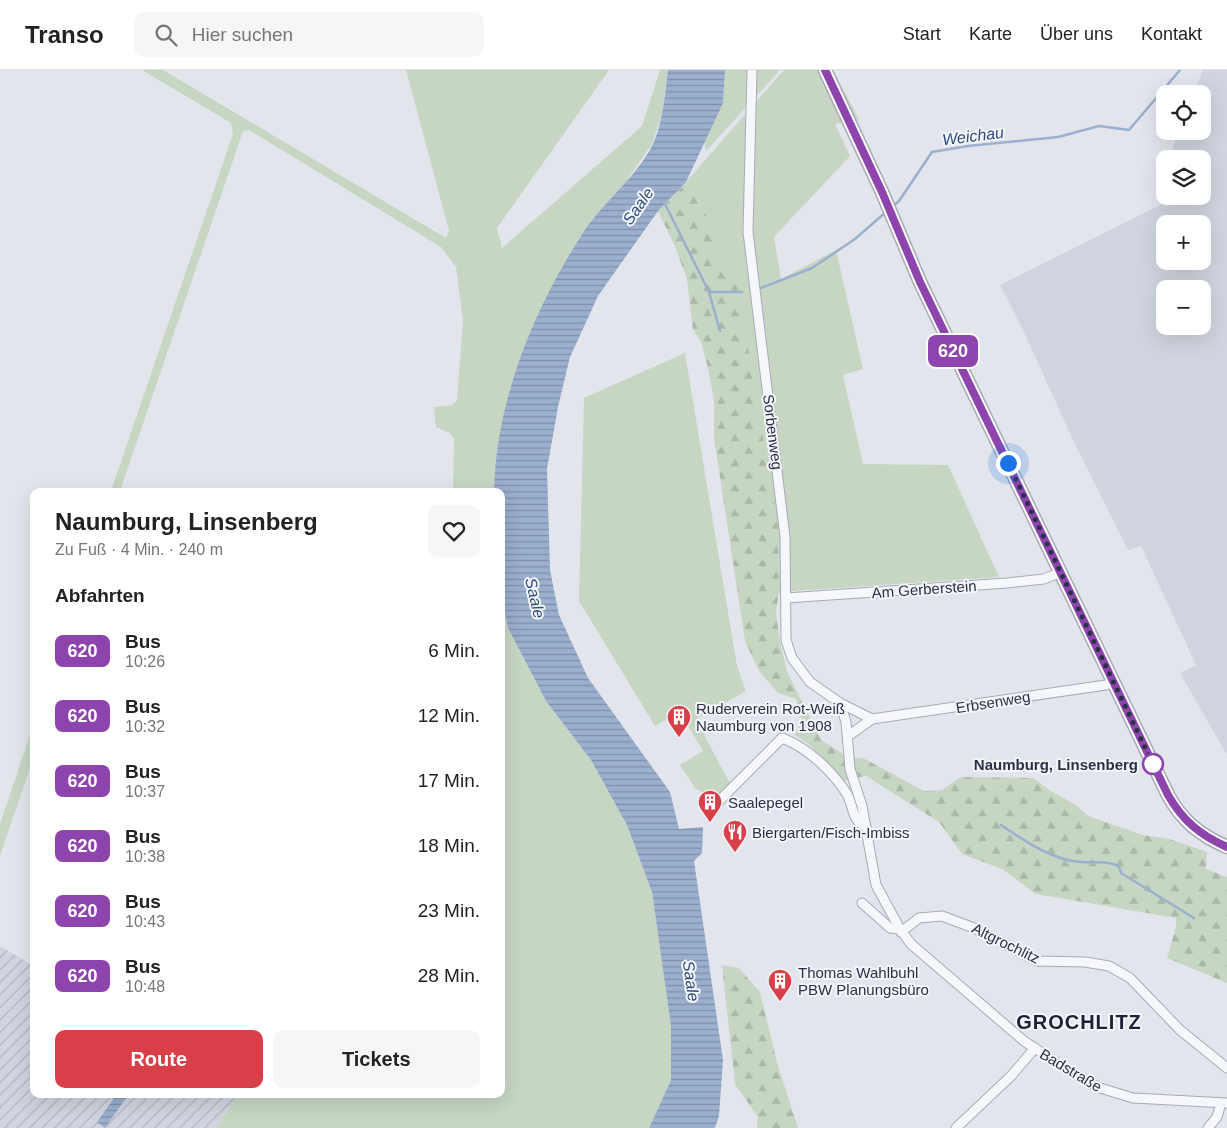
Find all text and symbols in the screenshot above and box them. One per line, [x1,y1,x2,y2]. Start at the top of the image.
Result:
search box [134,12,484,57]
text: Transo [25,21,104,48]
icon: search [152,21,180,49]
text: Hier suchen [192,24,293,45]
text: Start [903,24,941,44]
text: Karte [969,24,1012,44]
text: Über uns [1040,24,1113,44]
text: Kontakt [1141,24,1202,44]
map controls [1156,85,1211,335]
button: locate [1156,85,1211,140]
water label: Weichau [941,124,1005,148]
button: layers [1156,150,1211,205]
water label: Saale [619,184,657,228]
button: + [1156,215,1211,270]
button: − [1156,280,1211,335]
line badge: 620 [924,335,982,367]
text: 620 [938,341,968,361]
street label: Sorbenweg [760,393,786,471]
your location [996,451,1021,476]
button: heart [428,505,480,557]
text: Naumburg, Linsenberg [55,508,318,535]
text: Zu Fuß · 4 Min. · 240 m [55,541,223,558]
water label: Saale [522,576,548,620]
street label: Am Gerberstein [871,577,977,601]
text: Abfahrten [55,585,145,606]
text: Bus [125,631,161,652]
text: 6 Min. [428,640,480,661]
text: 620 [67,641,98,661]
text: 10:26 [125,653,165,670]
street label: Erbsenweg [955,688,1031,716]
text: Bus [125,696,161,717]
place label: Ruderverein Rot-Weiß Naumburg von 1908 [696,700,845,734]
building icon: Ruderverein Rot-Weiß Naumburg von 1908 [666,704,692,738]
text: 12 Min. [418,705,480,726]
text: 620 [67,706,98,726]
text: 10:32 [125,718,165,735]
marker: Naumburg, Linsenberg [1142,753,1164,775]
place label: Naumburg, Linsenberg [974,756,1138,773]
text: Bus [125,761,161,782]
text: 17 Min. [418,770,480,791]
text: 620 [67,771,98,791]
text: 10:37 [125,783,165,800]
building icon: Saalepegel [697,789,723,823]
place label: Saalepegel [728,794,803,811]
restaurant icon: Biergarten/Fisch-Imbiss [722,819,748,853]
place label: Biergarten/Fisch-Imbiss [752,824,910,841]
text: Bus [125,826,161,847]
text: 18 Min. [418,835,480,856]
text: 620 [67,836,98,856]
text: 10:38 [125,848,165,865]
text: Bus [125,891,161,912]
text: 23 Min. [418,900,480,921]
text: 620 [67,901,98,921]
text: 10:43 [125,913,165,930]
street label: Altgrochlitz [969,919,1043,967]
text: Bus [125,956,161,977]
water label: Saale [680,960,702,1003]
place label: Thomas Wahlbuhl PBW Planungsbüro [798,964,929,998]
text: 28 Min. [418,965,480,986]
text: 620 [67,966,98,986]
building icon: Thomas Wahlbuhl PBW Planungsbüro [767,968,793,1002]
text: 10:48 [125,978,165,995]
district label: GROCHLITZ [1016,1011,1142,1033]
button: Route [55,1030,263,1088]
button: Tickets [273,1030,480,1088]
street label: Badstraße [1037,1045,1105,1095]

